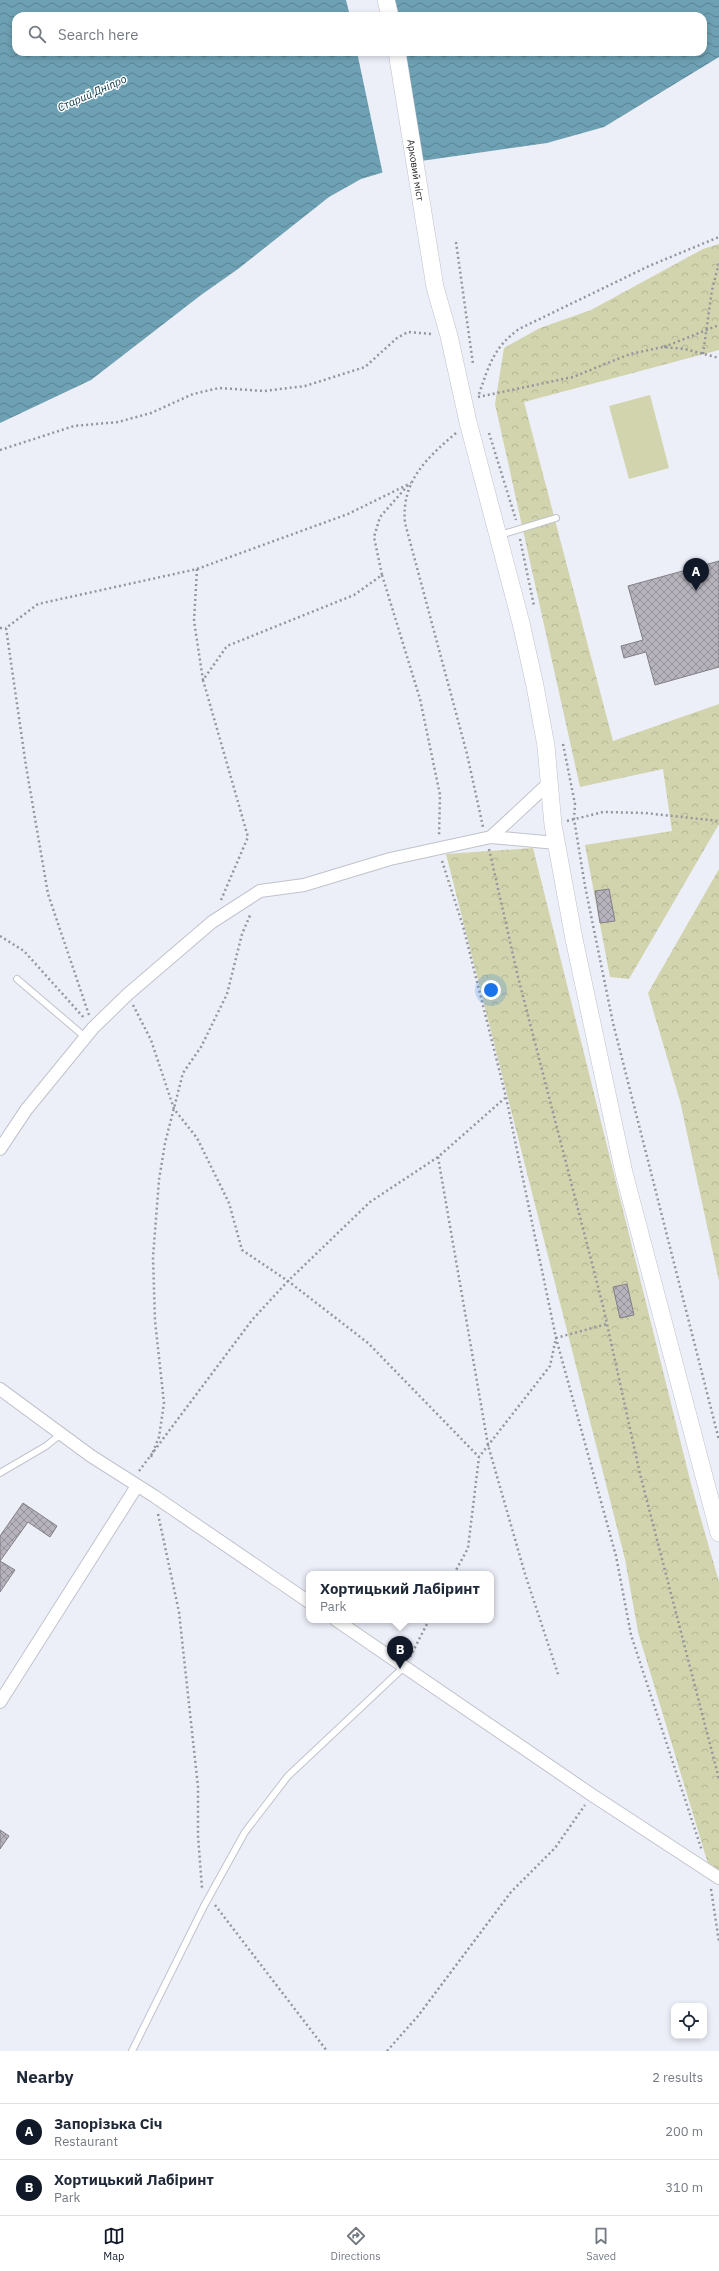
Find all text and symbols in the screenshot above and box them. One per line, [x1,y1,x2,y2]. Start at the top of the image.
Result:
search box [12,12,707,56]
icon: search [26,23,48,45]
text: Search here [58,25,138,44]
water label: Старий Дніпро [55,71,129,115]
street label: Арковий міст [404,138,427,202]
pin: A [683,558,709,591]
your location [481,980,501,1000]
popup [306,1571,494,1623]
text: Хортицький Лабіринт [320,1579,480,1598]
text: Park [320,1598,346,1615]
pin: B [387,1636,413,1669]
map controls [671,2003,707,2039]
button: locate [671,2003,707,2039]
text: Nearby [16,2066,74,2088]
text: 2 results [652,2069,703,2086]
text: Запорізька Січ [54,2114,162,2133]
text: A [25,2123,33,2140]
text: 200 m [665,2123,703,2140]
text: Restaurant [54,2133,118,2150]
text: Хортицький Лабіринт [54,2170,214,2189]
text: B [25,2179,33,2196]
text: 310 m [665,2179,703,2196]
text: Park [54,2189,80,2206]
tab: Map [103,2225,125,2263]
tab: Directions [331,2225,381,2263]
tab: Saved [586,2225,616,2263]

